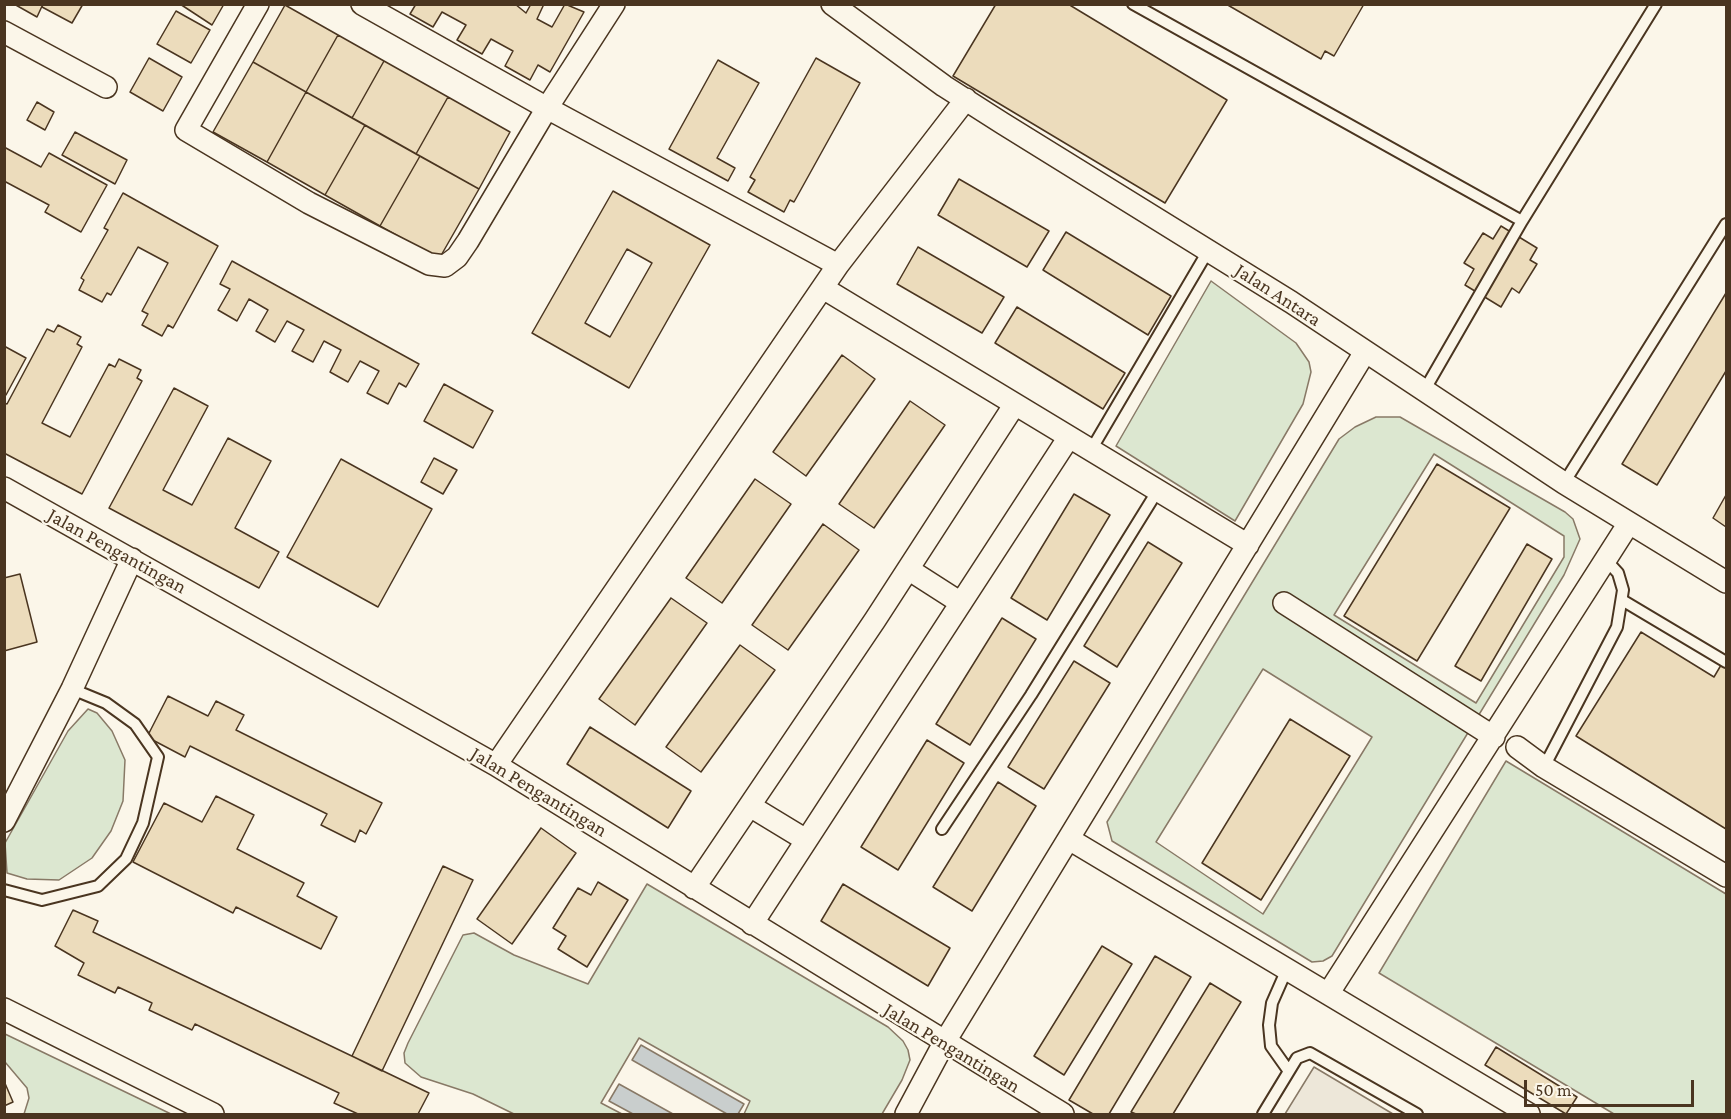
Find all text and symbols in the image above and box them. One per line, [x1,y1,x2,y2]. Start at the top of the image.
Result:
street label: Jalan Antara [1230,258,1326,332]
street label: Jalan Pengantingan [43,503,191,599]
street label: Jalan Pengantingan [466,742,612,842]
street label: Jalan Pengantingan [879,998,1025,1098]
scale bar [1527,1068,1696,1106]
text: 50 m [1535,1080,1572,1100]

